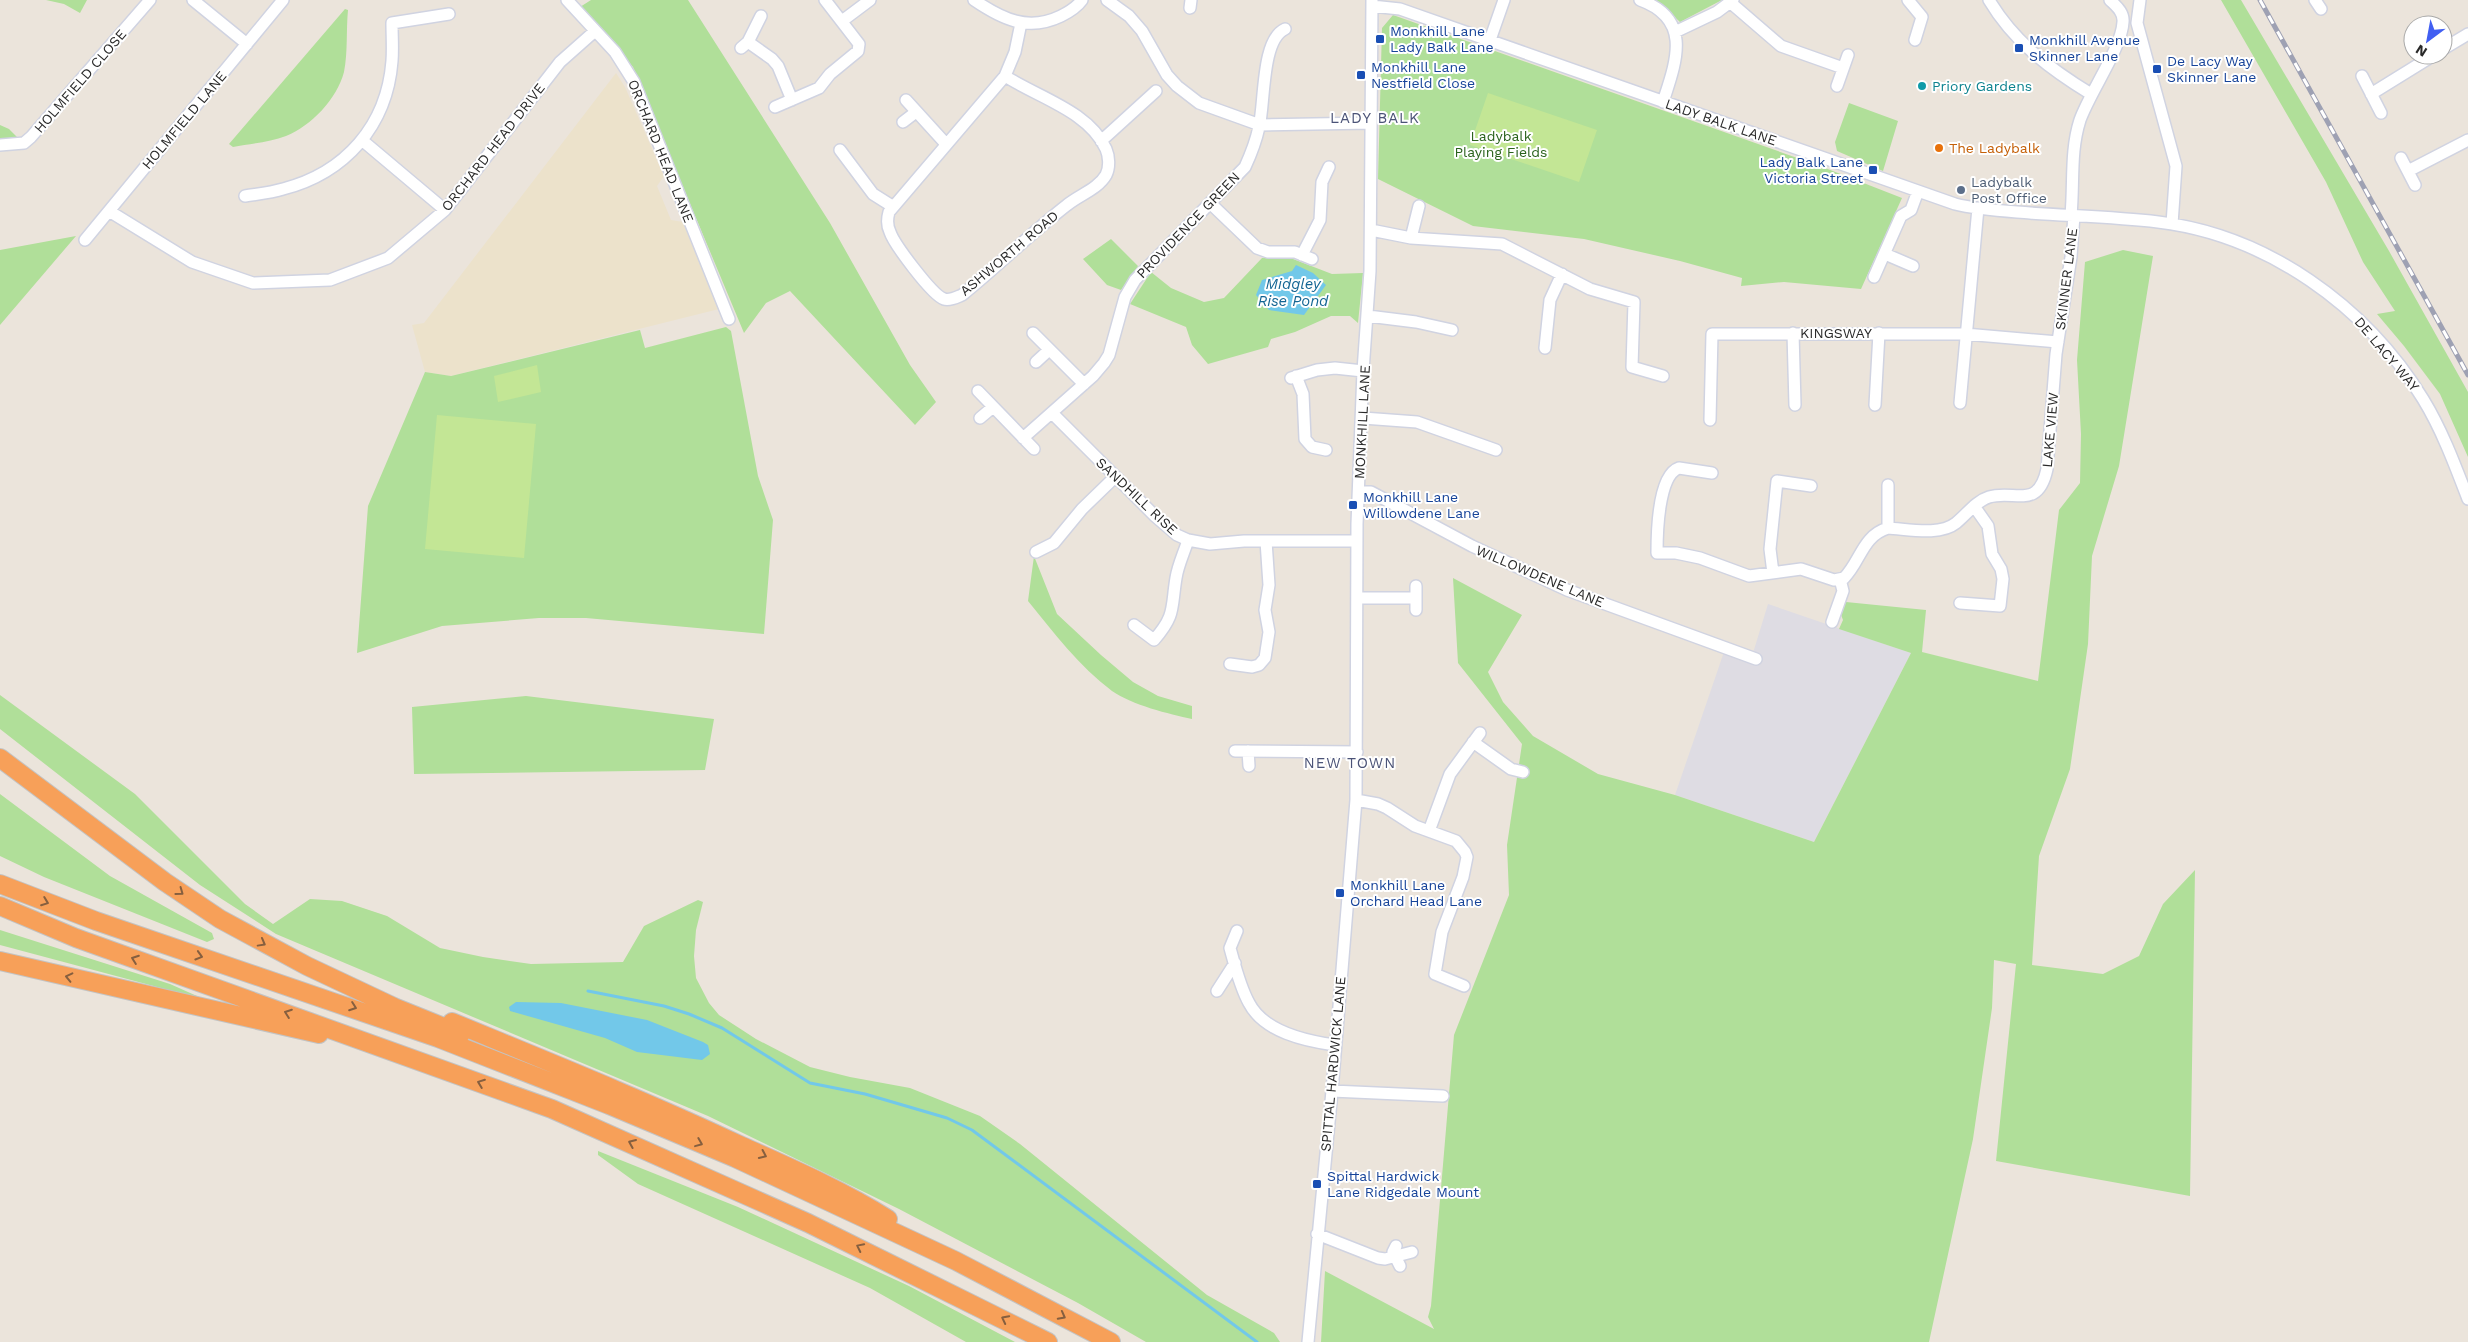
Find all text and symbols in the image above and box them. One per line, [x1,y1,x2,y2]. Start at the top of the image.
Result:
north arrow [2403,15,2453,65]
place label: Monkhill Lane Lady Balk Lane [1390,23,1494,55]
street label: HOLMFIELD CLOSE [31,26,129,136]
place label: Monkhill Avenue Skinner Lane [2029,32,2140,64]
marker: Monkhill Lane Lady Balk Lane [1374,33,1386,45]
text: N [2412,41,2430,61]
marker: Monkhill Avenue Skinner Lane [2013,42,2025,54]
place label: De Lacy Way Skinner Lane [2167,53,2256,85]
place label: Monkhill Lane Nestfield Close [1371,59,1475,91]
marker: De Lacy Way Skinner Lane [2151,63,2163,75]
street label: HOLMFIELD LANE [138,68,230,172]
marker: Monkhill Lane Nestfield Close [1355,69,1367,81]
street label: ORCHARD HEAD LANE [625,77,697,225]
place label: Priory Gardens [1932,78,2032,94]
street label: ORCHARD HEAD DRIVE [438,80,548,214]
marker: Priory Gardens [1916,80,1928,92]
street label: LADY BALK LANE [1663,95,1779,149]
district label: LADY BALK [1330,109,1420,127]
park label: Ladybalk Playing Fields [1455,128,1547,160]
place label: The Ladybalk [1949,140,2040,156]
marker: The Ladybalk [1933,142,1945,154]
place label: Lady Balk Lane Victoria Street [1759,154,1863,186]
marker: Lady Balk Lane Victoria Street [1867,164,1879,176]
street label: PROVIDENCE GREEN [1133,169,1243,281]
place label: Ladybalk Post Office [1971,174,2047,206]
marker: Ladybalk Post Office [1955,184,1967,196]
street label: ASHWORTH ROAD [957,207,1061,299]
street label: SKINNER LANE [2052,227,2080,331]
water label: Midgley Rise Pond [1258,275,1329,310]
street label: DE LACY WAY [2351,314,2423,394]
street label: KINGSWAY [1800,325,1872,341]
street label: MONKHILL LANE [1351,364,1373,479]
street label: LAKE VIEW [2039,392,2061,468]
street label: SANDHILL RISE [1093,454,1181,538]
place label: Monkhill Lane Willowdene Lane [1363,489,1480,521]
marker: Monkhill Lane Willowdene Lane [1347,499,1359,511]
street label: WILLOWDENE LANE [1474,542,1607,610]
district label: NEW TOWN [1304,754,1396,772]
place label: Monkhill Lane Orchard Head Lane [1350,877,1482,909]
one-way arrow [174,887,183,895]
marker: Monkhill Lane Orchard Head Lane [1334,887,1346,899]
one-way arrow [40,896,49,907]
one-way arrow [257,937,266,947]
one-way arrow [194,950,202,960]
one-way arrow [131,955,140,965]
one-way arrow [65,972,74,983]
street label: SPITTAL HARDWICK LANE [1317,976,1349,1152]
one-way arrow [348,1001,357,1011]
one-way arrow [285,1009,293,1019]
one-way arrow [478,1079,486,1089]
one-way arrow [694,1137,703,1148]
one-way arrow [628,1139,637,1150]
one-way arrow [758,1149,767,1160]
place label: Spittal Hardwick Lane Ridgedale Mount [1327,1168,1479,1200]
marker: Spittal Hardwick Lane Ridgedale Mount [1311,1178,1323,1190]
one-way arrow [856,1244,865,1254]
one-way arrow [1056,1310,1065,1320]
one-way arrow [1001,1315,1010,1326]

